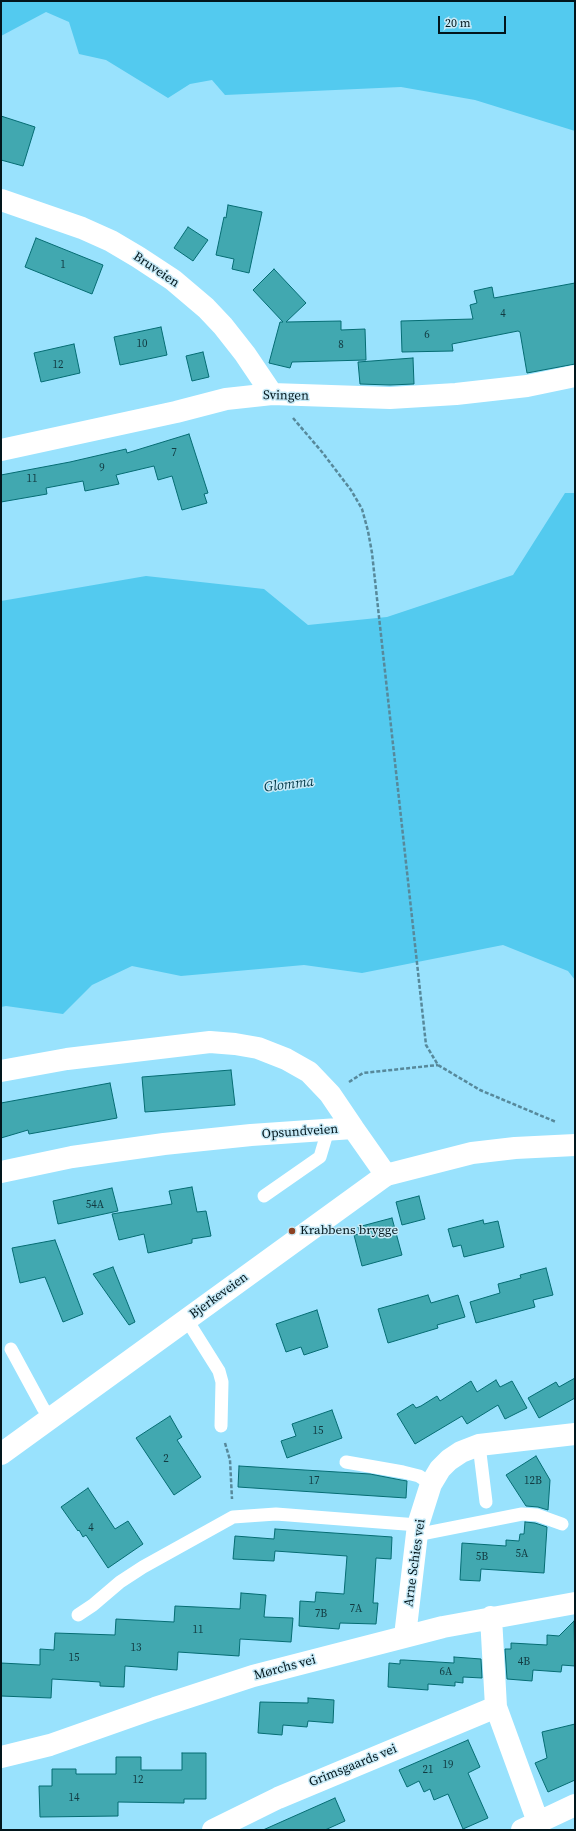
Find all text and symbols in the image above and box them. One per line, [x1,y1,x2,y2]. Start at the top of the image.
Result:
scale bar [440,8,508,34]
text: 20 m [445,15,471,31]
street label: Bruveien [130,249,182,291]
house number: 1 [60,258,66,272]
house number: 4 [500,307,506,321]
house number: 6 [424,328,430,342]
house number: 10 [137,337,147,351]
house number: 8 [338,338,344,352]
house number: 12 [53,358,63,372]
street label: Svingen [263,388,309,404]
house number: 7 [171,446,177,460]
house number: 9 [99,461,105,475]
house number: 11 [27,472,37,486]
water label: Glomma [263,774,315,796]
street label: Opsundveien [261,1122,339,1142]
house number: 54A [86,1198,104,1212]
place label: Krabbens brygge [300,1223,398,1239]
marker: Krabbens brygge [287,1226,297,1236]
street label: Bjerkeveien [187,1270,251,1322]
house number: 15 [313,1424,323,1438]
house number: 2 [163,1452,169,1466]
house number: 17 [309,1474,319,1488]
house number: 12B [524,1474,542,1488]
street label: Arne Schies vei [401,1518,429,1608]
house number: 4 [88,1521,94,1535]
house number: 5A [516,1547,528,1561]
house number: 5B [476,1550,488,1564]
house number: 7A [350,1602,362,1616]
house number: 7B [315,1607,327,1621]
house number: 11 [193,1623,203,1637]
house number: 13 [131,1641,141,1655]
house number: 15 [69,1651,79,1665]
street label: Mørchs vei [252,1652,318,1684]
house number: 4B [518,1655,530,1669]
house number: 6A [440,1665,452,1679]
street label: Grimsgaards vei [307,1741,399,1791]
house number: 19 [443,1758,453,1772]
house number: 21 [423,1763,433,1777]
house number: 12 [133,1773,143,1787]
house number: 14 [69,1791,79,1805]

